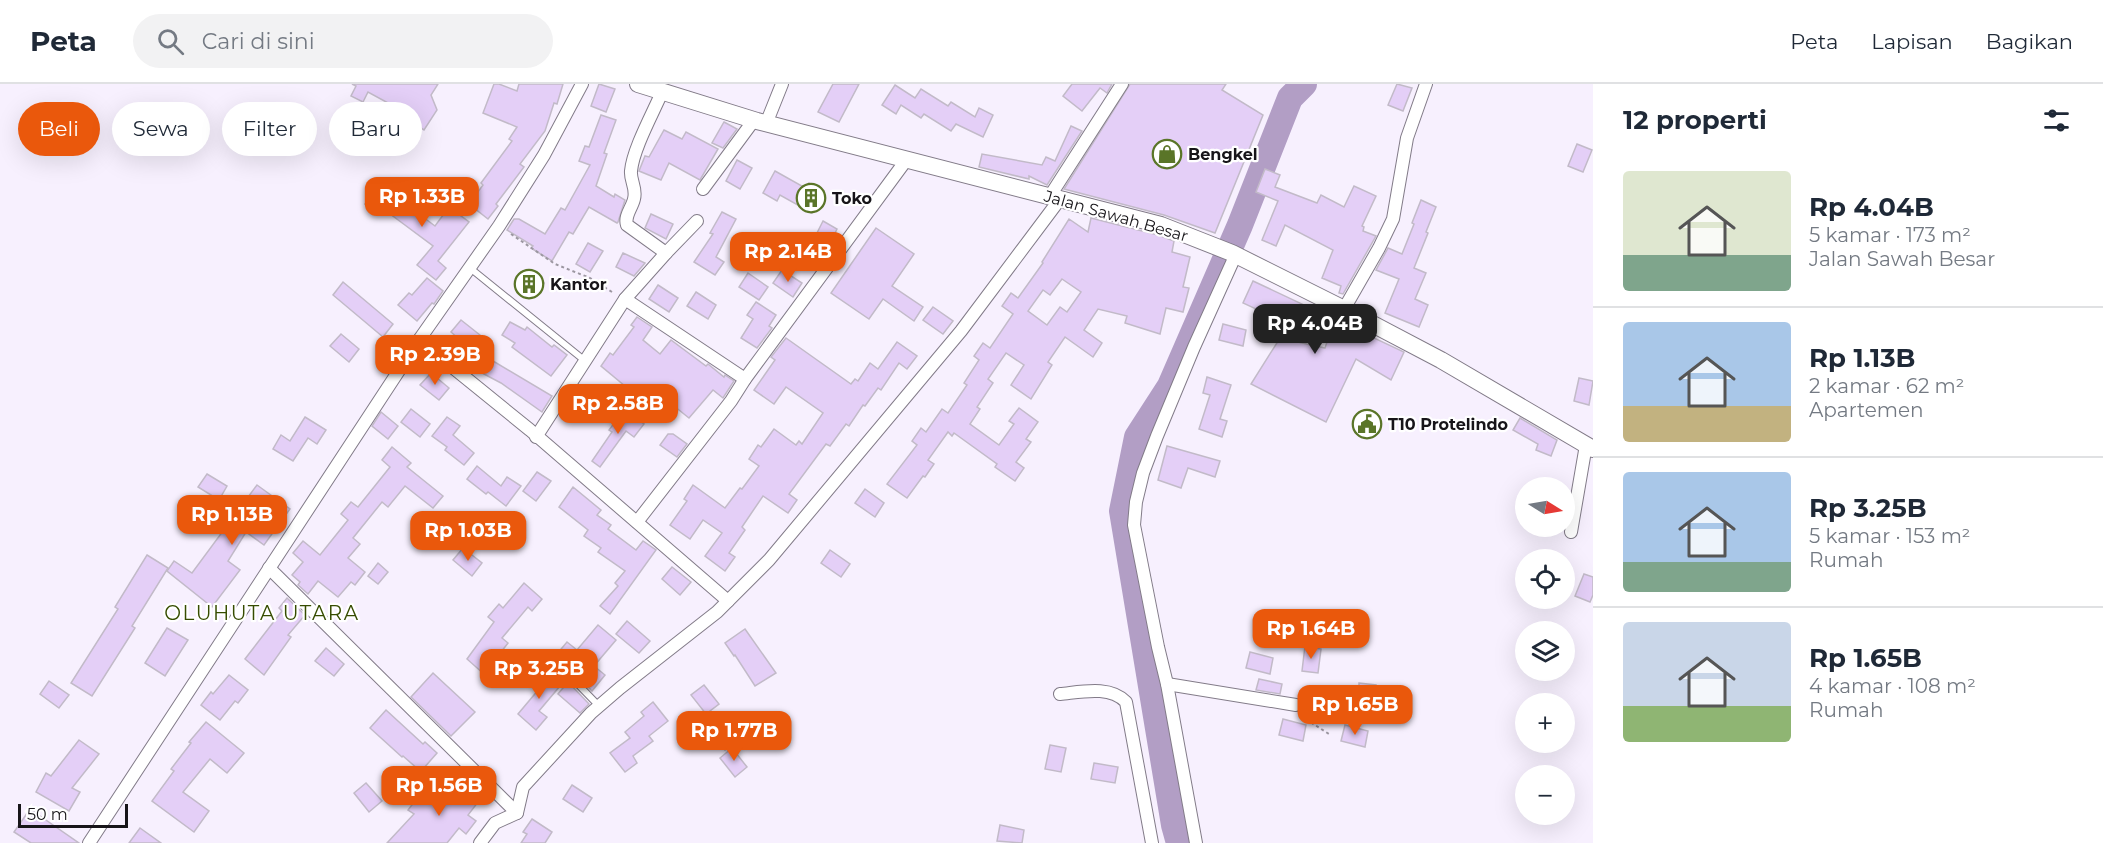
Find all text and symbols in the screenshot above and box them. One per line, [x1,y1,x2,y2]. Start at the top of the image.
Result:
search box [133,14,553,68]
text: Peta [30,24,97,58]
icon: search [154,25,187,58]
text: Cari di sini [202,28,315,55]
text: Peta [1790,29,1838,54]
text: Lapisan [1871,29,1953,54]
text: Bagikan [1986,29,2073,54]
chip: Beli [18,102,100,156]
chip: Sewa [112,102,210,156]
chip: Filter [222,102,317,156]
chip: Baru [329,102,422,156]
text: 12 properti [1623,104,1767,136]
icon: filters [2040,104,2073,137]
shop icon: Bengkel [1151,138,1183,170]
place label: Bengkel [1188,145,1258,164]
pin: Rp 1.33B [360,177,484,228]
building icon: Toko [795,182,827,214]
text: Rp 1.33B [379,184,465,208]
street label: Jalan Sawah Besar [1041,186,1190,246]
place label: Toko [832,189,872,208]
text: Rp 4.04B [1809,191,1934,223]
icon: home [1671,195,1743,267]
text: 5 kamar · 173 m² [1809,223,1971,247]
pin: Rp 2.14B [726,232,850,283]
text: Rp 2.14B [744,239,832,263]
text: Jalan Sawah Besar [1809,247,1995,271]
building icon: Kantor [513,268,545,300]
place label: Kantor [550,275,607,294]
pin: Rp 4.04B [1253,304,1377,355]
text: Rp 4.04B [1267,311,1363,335]
pin: Rp 2.39B [373,335,497,386]
text: Rp 2.39B [389,342,481,366]
text: Rp 1.13B [1809,342,1915,374]
icon: home [1671,346,1743,418]
text: 2 kamar · 62 m² [1809,374,1964,398]
pin: Rp 2.58B [556,384,680,435]
text: Rp 2.58B [572,391,664,415]
text: Apartemen [1809,398,1924,422]
public building icon: T10 Protelindo [1351,408,1383,440]
place label: T10 Protelindo [1388,415,1508,434]
north arrow [1515,477,1575,537]
map controls [1515,477,1575,825]
text: Rp 3.25B [1809,492,1927,524]
pin: Rp 1.13B [170,495,294,546]
icon: home [1671,496,1743,568]
text: Rp 1.13B [191,502,273,526]
pin: Rp 1.03B [406,511,530,562]
text: Rp 1.03B [424,518,512,542]
text: 5 kamar · 153 m² [1809,524,1970,548]
text: Rumah [1809,548,1883,572]
button: locate [1515,549,1575,609]
district label: OLUHUTA UTARA [164,601,360,625]
pin: Rp 1.64B [1249,609,1373,660]
text: Rp 1.64B [1267,616,1355,640]
button: layers [1515,621,1575,681]
text: Rp 1.65B [1809,642,1922,674]
icon: home [1671,646,1743,718]
pin: Rp 3.25B [477,649,601,700]
text: Rp 3.25B [494,656,584,680]
text: 4 kamar · 108 m² [1809,674,1976,698]
pin: Rp 1.65B [1293,685,1417,736]
text: Rp 1.65B [1312,692,1398,716]
button: + [1515,693,1575,753]
text: Rumah [1809,698,1883,722]
pin: Rp 1.77B [672,711,796,762]
text: Rp 1.77B [690,718,778,742]
button: − [1515,765,1575,825]
pin: Rp 1.56B [377,766,501,817]
text: Rp 1.56B [395,773,483,797]
scale bar [18,801,128,828]
text: 50 m [27,805,68,824]

